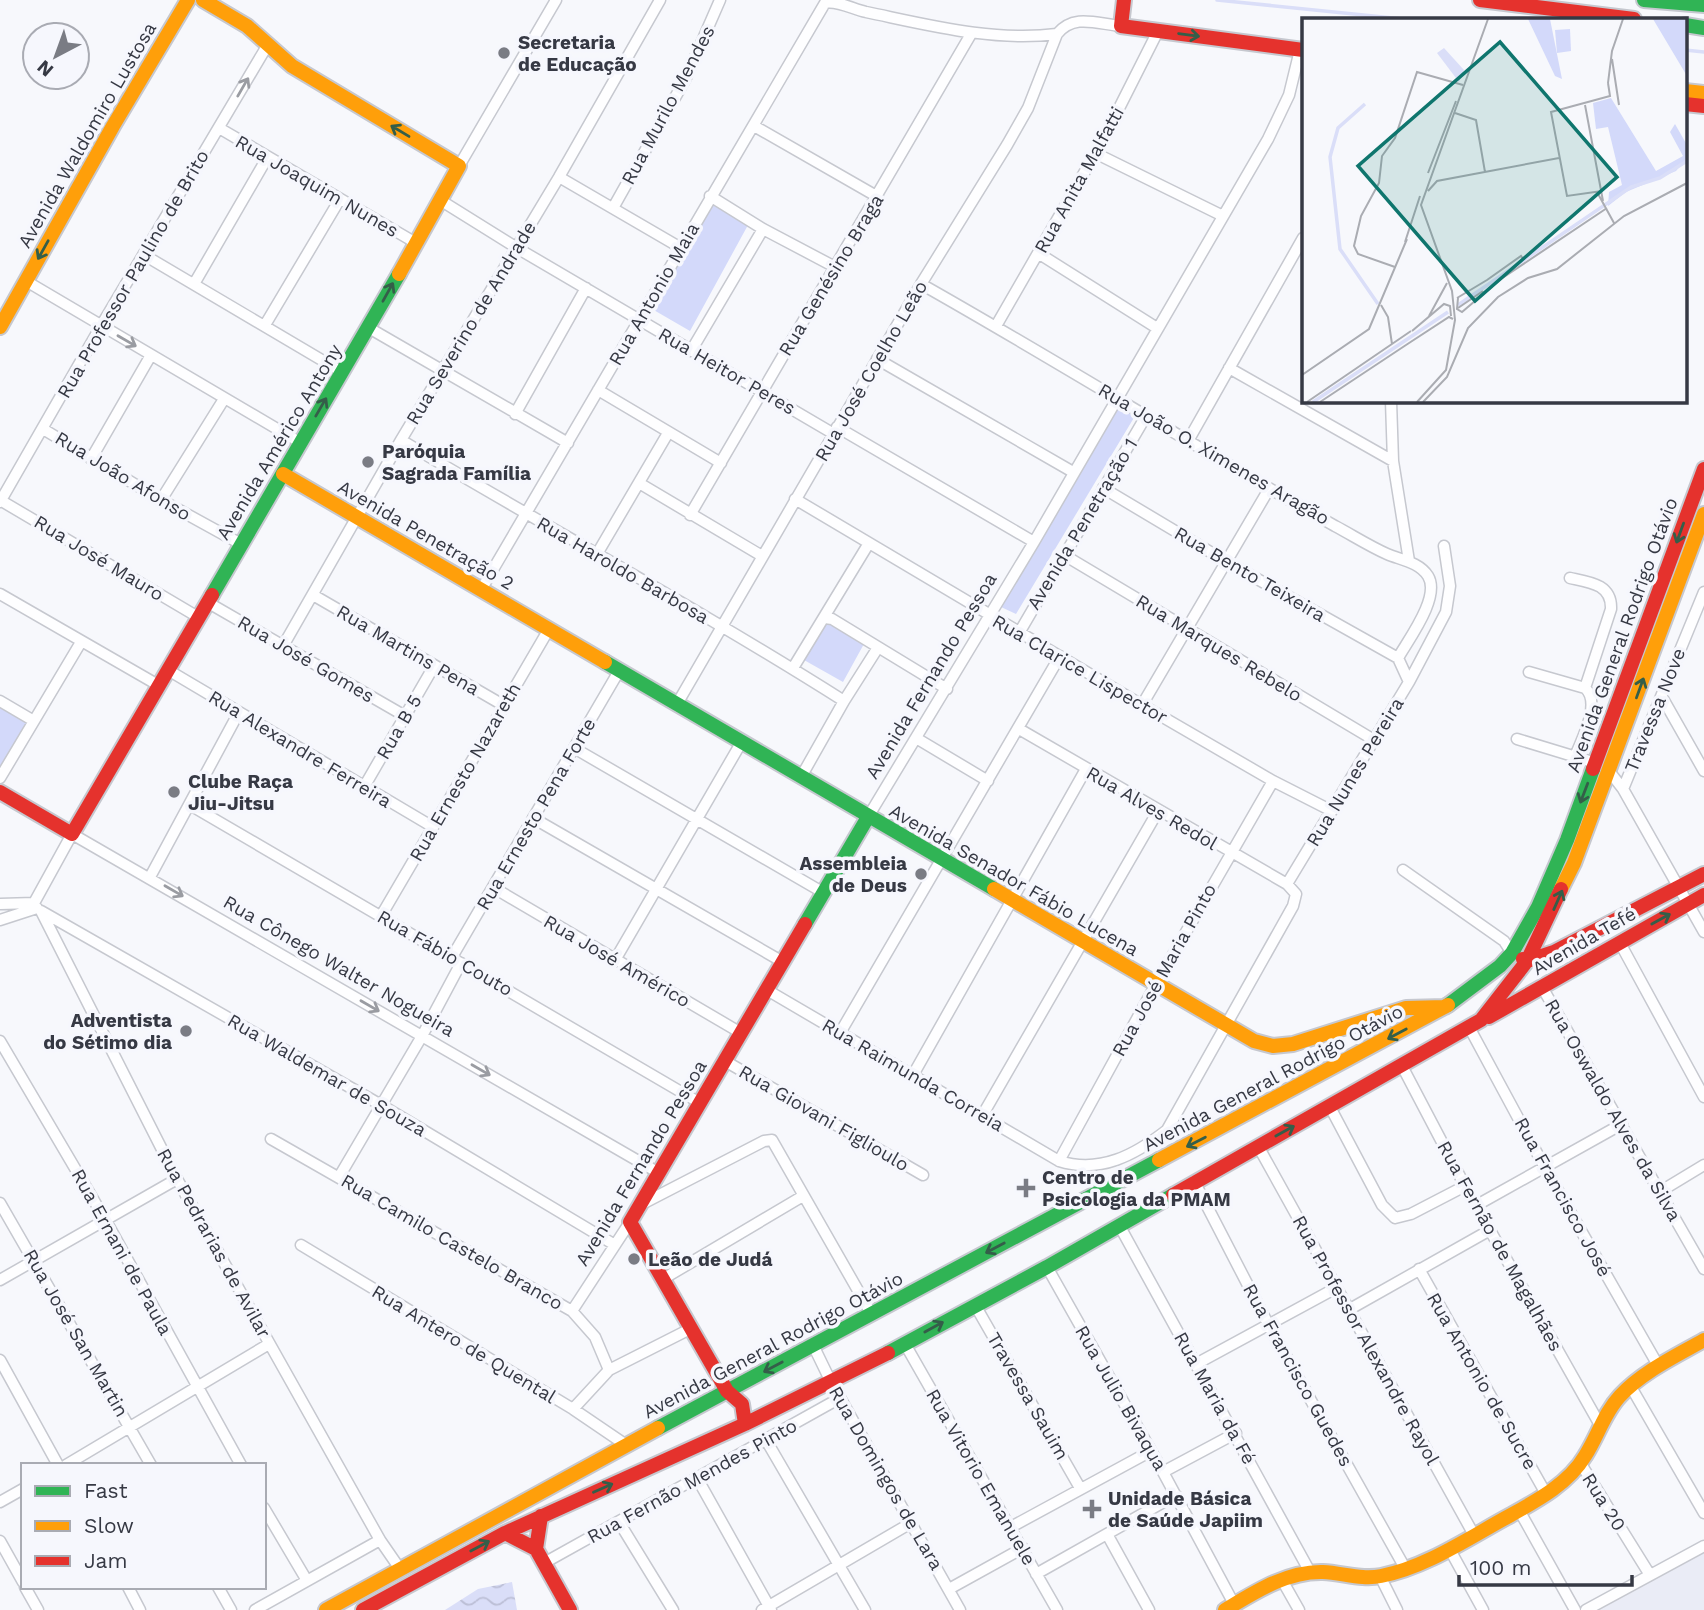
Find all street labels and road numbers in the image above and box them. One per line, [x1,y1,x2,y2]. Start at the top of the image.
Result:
street label: Avenida Waldomiro Lustosa [13,18,161,252]
street label: Rua Murilo Mendes [616,21,720,189]
street label: Rua Anita Malfatti [1029,103,1129,257]
street label: Rua Joaquim Nunes [231,130,403,242]
street label: Rua Professor Paulino de Brito [52,146,214,402]
street label: Rua Genésino Braga [774,190,889,360]
street label: Rua Severino de Andrade [401,217,541,429]
street label: Rua Antonio Maia [604,218,704,370]
street label: Rua José Coelho Leão [810,276,932,466]
street label: Rua Heitor Peres [654,322,800,420]
street label: Avenida Américo Antony [211,340,347,544]
street label: Rua João O. Ximenes Aragão [1094,378,1334,530]
street label: Rua João Afonso [51,426,195,526]
street label: Avenida Penetração 1 [1022,434,1142,614]
street label: Avenida Penetração 2 [334,475,518,595]
street label: Avenida General Rodrigo Otávio [1561,494,1683,776]
street label: Rua José Mauro [30,510,168,606]
street label: Rua Haroldo Barbosa [533,511,713,629]
street label: Rua Bento Teixeira [1170,521,1330,627]
street label: Avenida Fernando Pessoa [860,569,1002,783]
street label: Rua Marques Rebelo [1132,589,1306,707]
street label: Rua Martins Pena [332,600,484,700]
street label: Rua Clarice Lispector [988,609,1172,729]
street label: Rua José Gomes [233,610,379,708]
street label: Travessa Nove [1620,645,1690,775]
street label: Rua Ernesto Nazareth [404,678,526,866]
street label: Rua Alexandre Ferreira [204,685,396,813]
street label: Rua B 5 [371,691,427,763]
street label: Rua Nunes Pereira [1301,693,1409,851]
street label: Rua Ernesto Pena Forte [471,714,601,914]
street label: Rua Alves Redol [1082,761,1222,855]
street label: Avenida Senador Fábio Lucena [885,799,1143,961]
street label: Rua José Maria Pinto [1107,880,1221,1060]
street label: Rua Cônego Walter Nogueira [219,890,459,1042]
street label: Avenida Tefé [1528,902,1640,980]
street label: Rua Fábio Couto [373,905,517,1001]
street label: Rua José Américo [540,910,694,1012]
street label: Rua Oswaldo Alves da Silva [1540,995,1686,1225]
street label: Avenida General Rodrigo Otávio [1139,1000,1407,1156]
street label: Rua Waldemar de Souza [224,1009,431,1141]
street label: Rua Raimunda Correia [818,1014,1008,1137]
street label: Avenida Fernando Pessoa [570,1056,712,1270]
street label: Rua Giovani Figlioulo [735,1060,913,1176]
street label: Rua Francisco José [1510,1113,1616,1281]
street label: Rua Fernão de Magalhães [1432,1137,1568,1355]
street label: Rua Pedrarias de Avilar [152,1144,276,1342]
street label: Rua Ernani de Paula [67,1165,177,1339]
street label: Rua Camilo Castelo Branco [337,1169,567,1315]
street label: Rua Professor Alexandre Rayol [1288,1211,1444,1469]
street label: Rua José San Martin [19,1245,133,1421]
street label: Avenida General Rodrigo Otávio [639,1267,907,1423]
street label: Rua Antero de Quental [368,1280,561,1408]
street label: Rua Francisco Guedes [1238,1280,1358,1470]
street label: Rua Antonio de Sucre [1422,1288,1542,1474]
street label: Rua Julio Bivaqua [1070,1321,1172,1475]
street label: Travessa Sauim [982,1328,1074,1464]
street label: Rua Maria da Fé [1169,1328,1261,1468]
street label: Rua Domingos de Lara [824,1382,948,1574]
street label: Rua Vitorio Emanuele [921,1385,1041,1569]
street label: Rua Fernão Mendes Pinto [583,1414,801,1548]
street label: Rua 20 [1577,1469,1631,1535]

